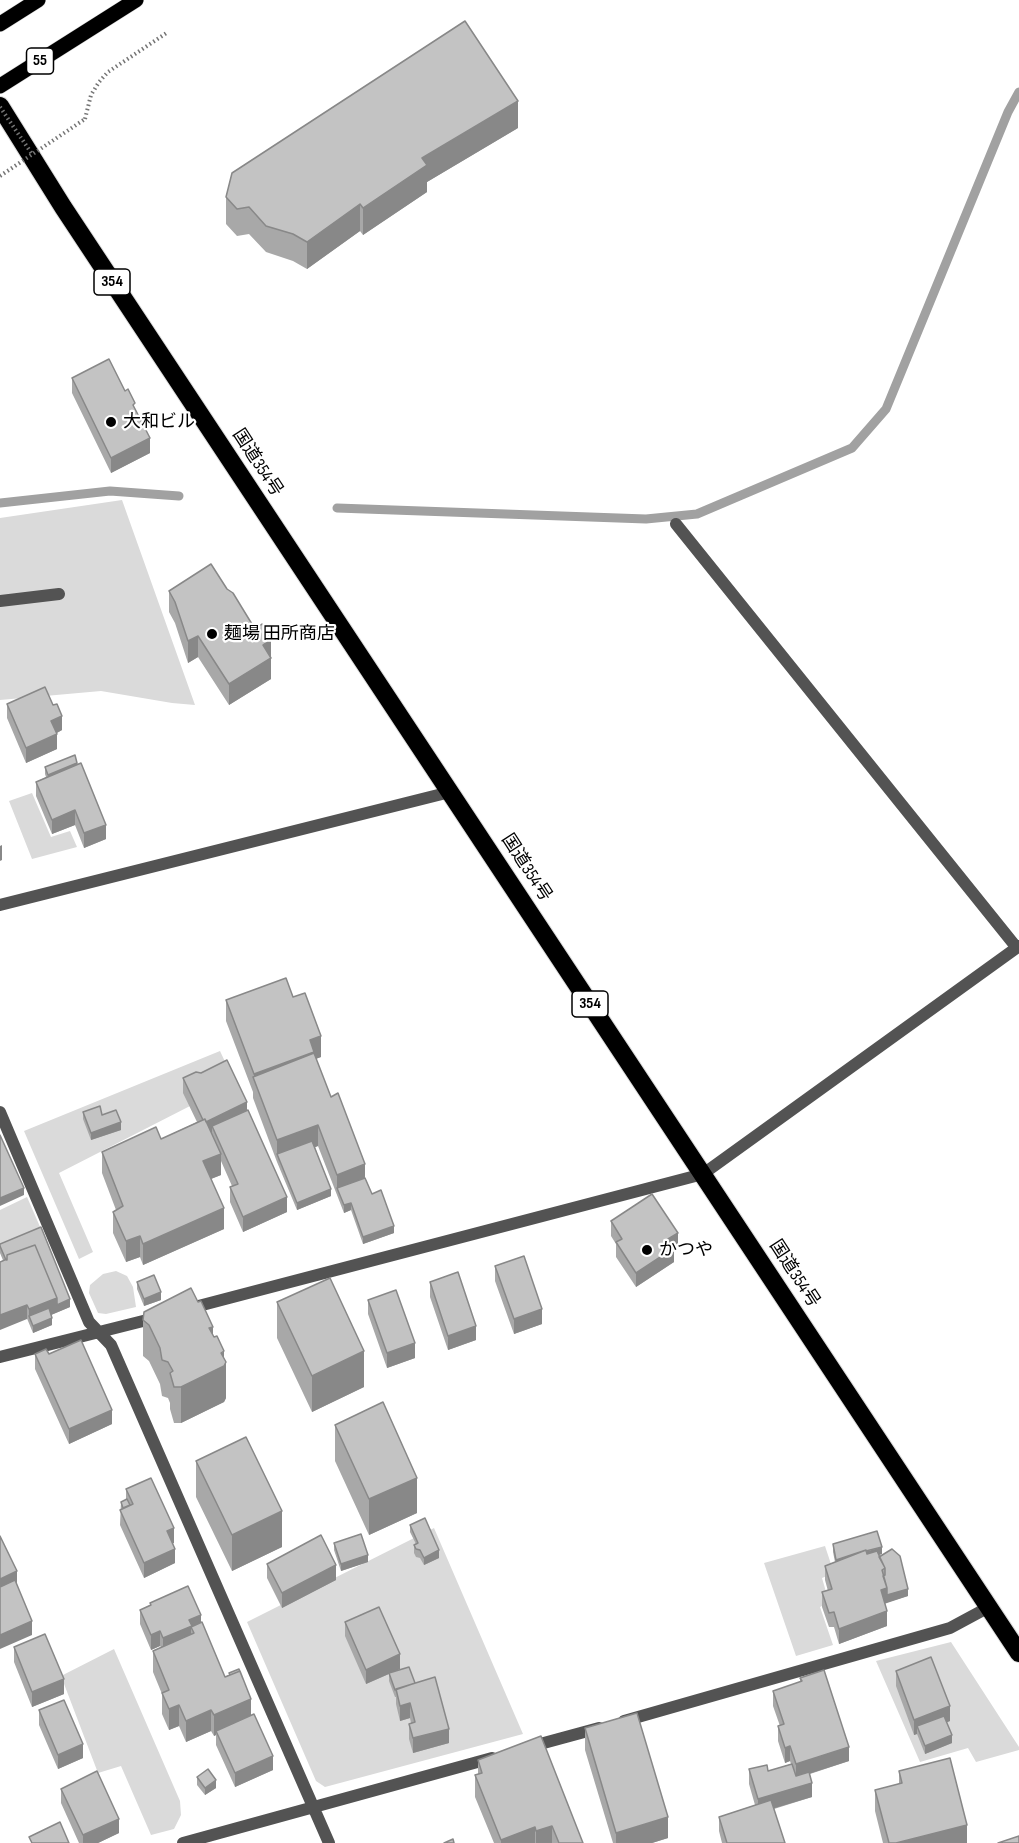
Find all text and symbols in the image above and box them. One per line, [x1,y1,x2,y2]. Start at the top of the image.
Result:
road number: 55 [26,48,54,74]
road number: 354 [94,269,130,295]
place label: 大和ビル [123,411,195,433]
marker: 大和ビル [104,415,118,429]
street label: 国道354号 [227,425,287,501]
place label: 麺場 田所商店 [224,623,335,645]
marker: 麺場 田所商店 [205,627,219,641]
street label: 国道354号 [496,830,556,906]
road number: 354 [572,991,608,1017]
street label: 国道354号 [764,1236,824,1312]
place label: かつや [659,1239,713,1261]
marker: かつや [640,1243,654,1257]

